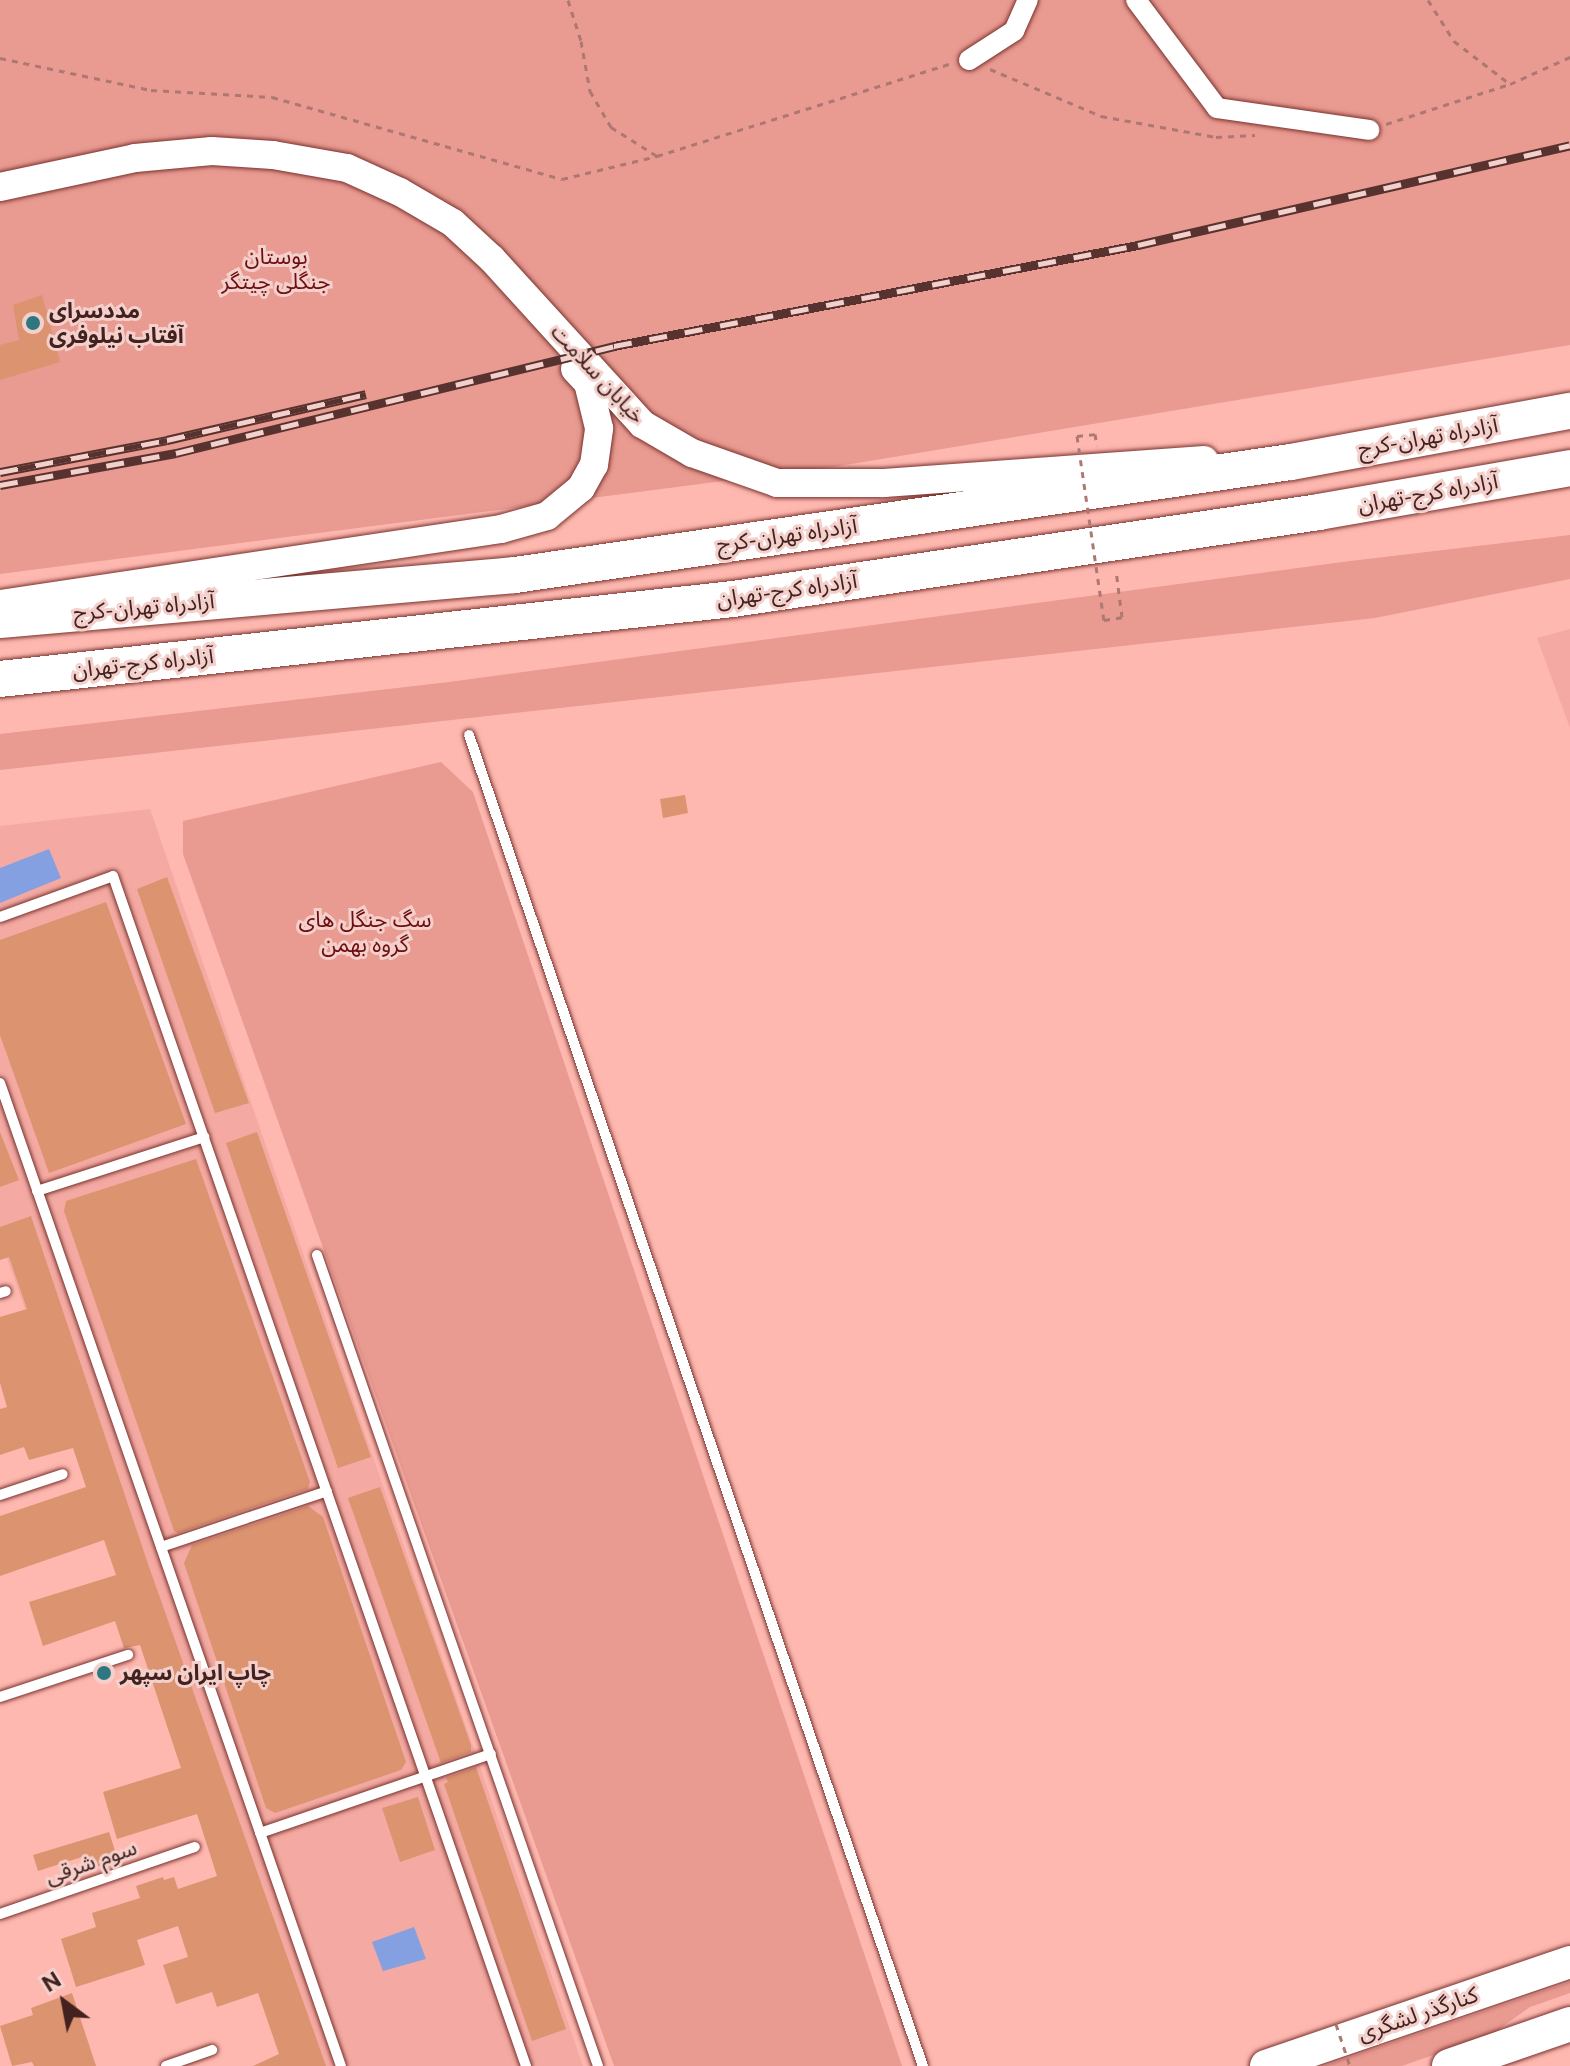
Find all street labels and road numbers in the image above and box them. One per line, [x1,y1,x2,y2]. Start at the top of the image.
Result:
street label: خیابان سلامت [545,319,651,429]
street label: آزادراه تهران-کرج [1356,412,1500,462]
street label: آزادراه کرج-تهران [1356,468,1500,518]
street label: آزادراه تهران-کرج [715,512,859,558]
street label: آزادراه کرج-تهران [715,567,859,613]
street label: آزادراه تهران-کرج [72,588,216,626]
street label: آزادراه کرج-تهران [71,642,215,684]
street label: سوم شرقی [42,1834,140,1890]
street label: کنارگذر لشگری [1354,1981,1482,2047]

